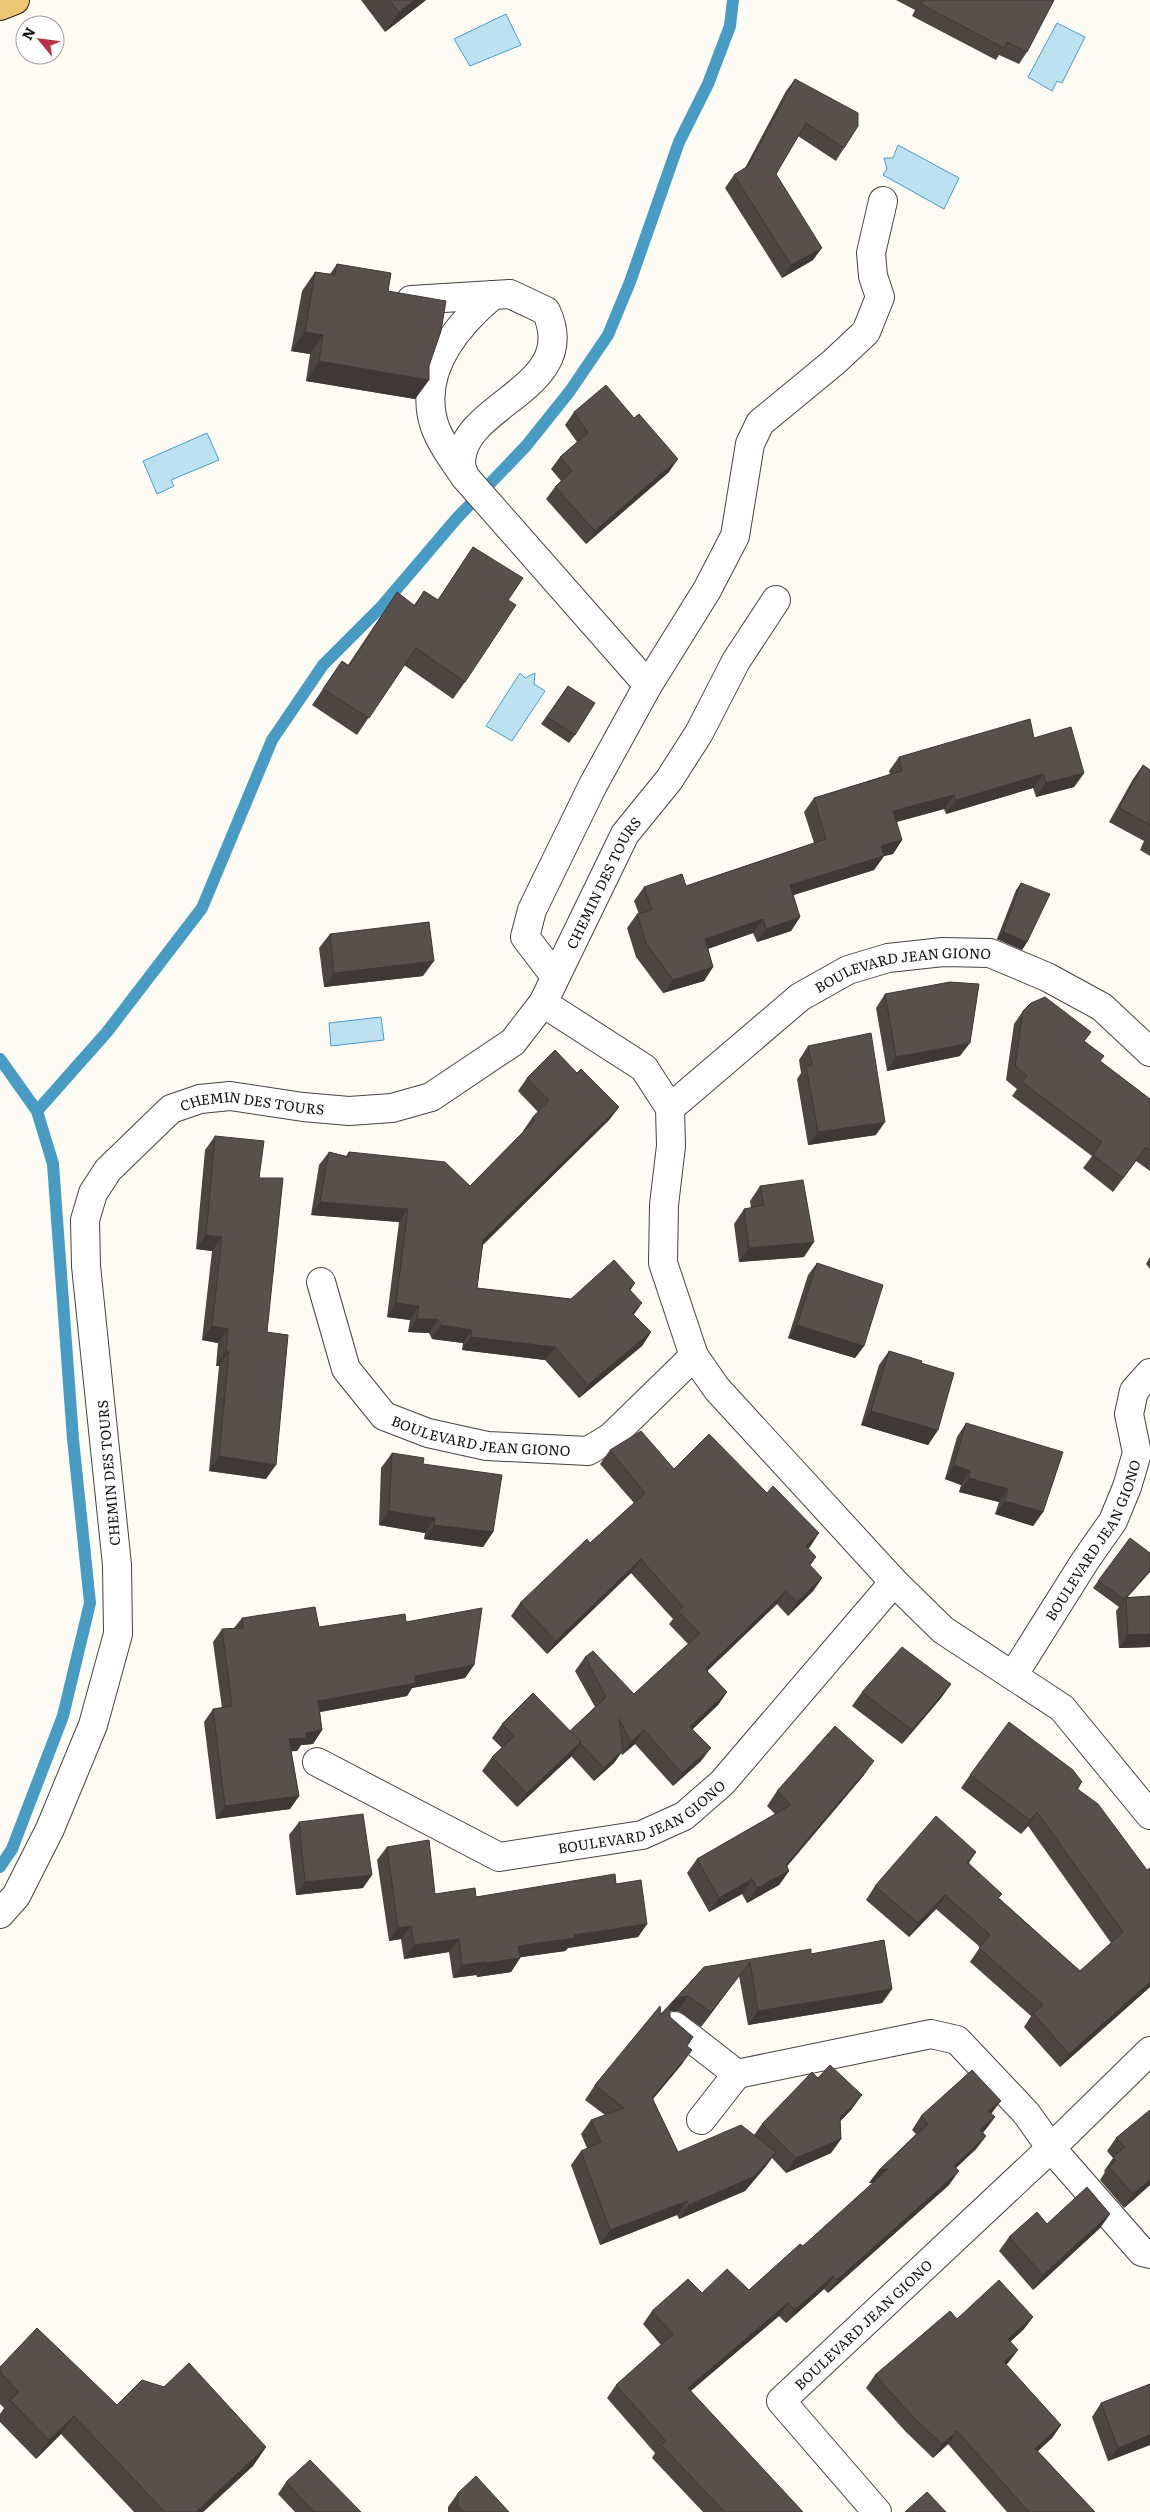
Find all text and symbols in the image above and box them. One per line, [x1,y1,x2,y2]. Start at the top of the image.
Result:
north arrow [15,15,65,65]
text: N [16,23,39,43]
street label: CHEMIN DES TOURS [561,812,645,952]
street label: BOULEVARD JEAN GIONO [811,942,991,997]
street label: CHEMIN DES TOURS [177,1086,325,1119]
street label: CHEMIN DES TOURS [92,1399,124,1547]
street label: BOULEVARD JEAN GIONO [389,1410,571,1460]
street label: BOULEVARD JEAN GIONO [1040,1457,1145,1624]
street label: BOULEVARD JEAN GIONO [556,1775,729,1858]
street label: BOULEVARD JEAN GIONO [790,2255,936,2394]

